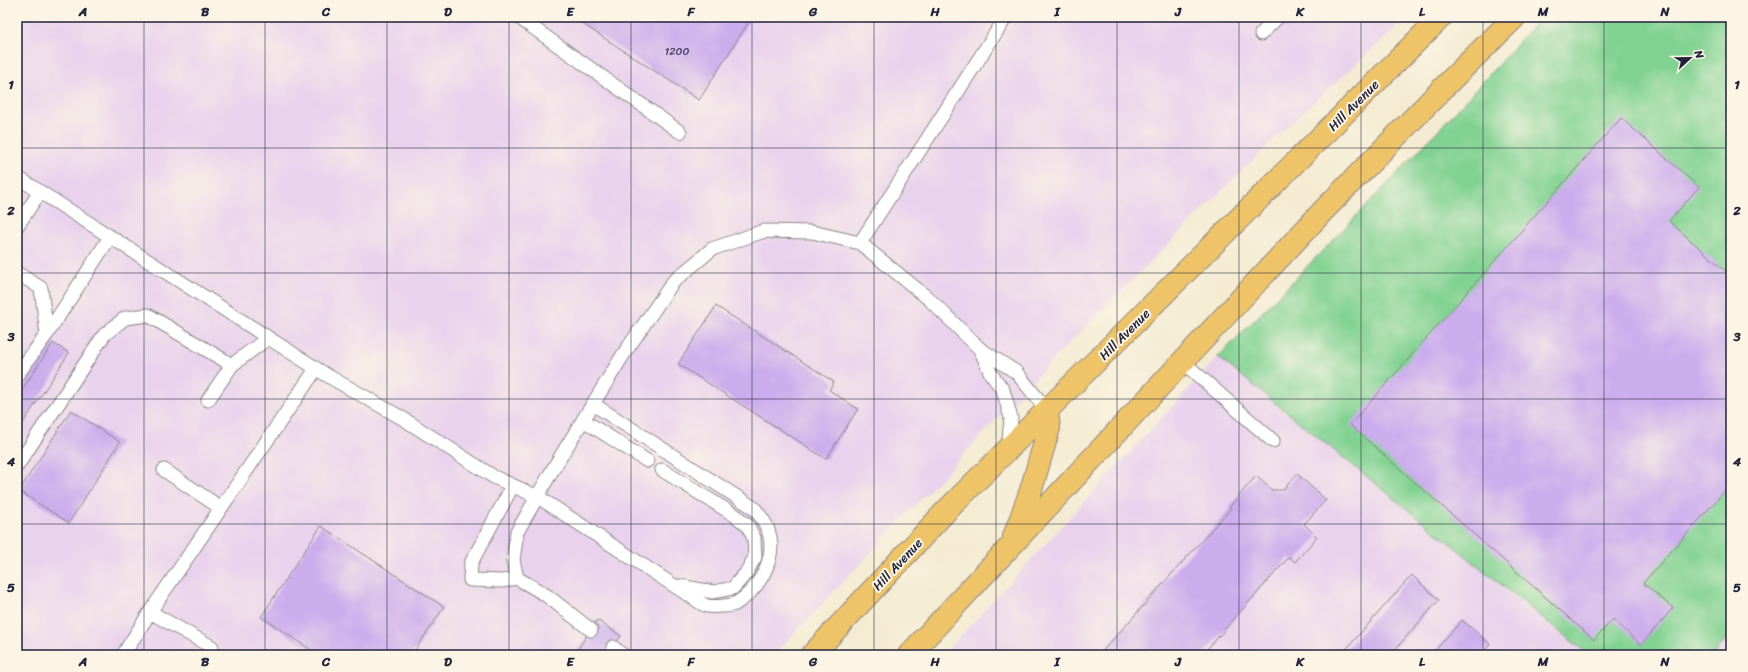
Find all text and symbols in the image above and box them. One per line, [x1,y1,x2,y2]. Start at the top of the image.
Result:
text: A [78,0,87,23]
text: B [201,0,210,23]
text: C [321,0,331,23]
text: D [444,0,452,23]
text: E [566,0,575,23]
text: F [686,0,695,23]
text: G [808,0,818,23]
text: H [929,0,940,23]
text: I [1053,0,1061,23]
text: J [1174,0,1182,23]
text: K [1295,0,1305,23]
text: L [1419,0,1426,23]
text: M [1537,0,1549,23]
text: N [1659,0,1670,23]
north arrow [1670,38,1710,78]
house number: 1200 [665,42,690,61]
text: N [1688,46,1709,62]
text: 1 [8,73,14,96]
text: 1 [1734,73,1740,96]
street label: Hill Avenue [1322,74,1385,137]
text: 2 [6,199,15,222]
text: 2 [1732,199,1741,222]
street label: Hill Avenue [1093,303,1156,366]
text: 3 [6,325,15,348]
text: 3 [1732,325,1741,348]
text: 4 [6,450,16,473]
text: 4 [1732,450,1742,473]
street label: Hill Avenue [867,532,928,596]
text: 5 [7,576,15,599]
text: 5 [1733,576,1741,599]
text: A [78,650,87,672]
text: B [201,650,210,672]
text: C [321,650,331,672]
text: D [444,650,452,672]
text: E [566,650,575,672]
text: F [686,650,695,672]
text: G [808,650,818,672]
text: H [929,650,940,672]
text: I [1053,650,1061,672]
text: J [1174,650,1182,672]
text: K [1295,650,1305,672]
text: L [1419,650,1426,672]
text: M [1537,650,1549,672]
text: N [1659,650,1670,672]

